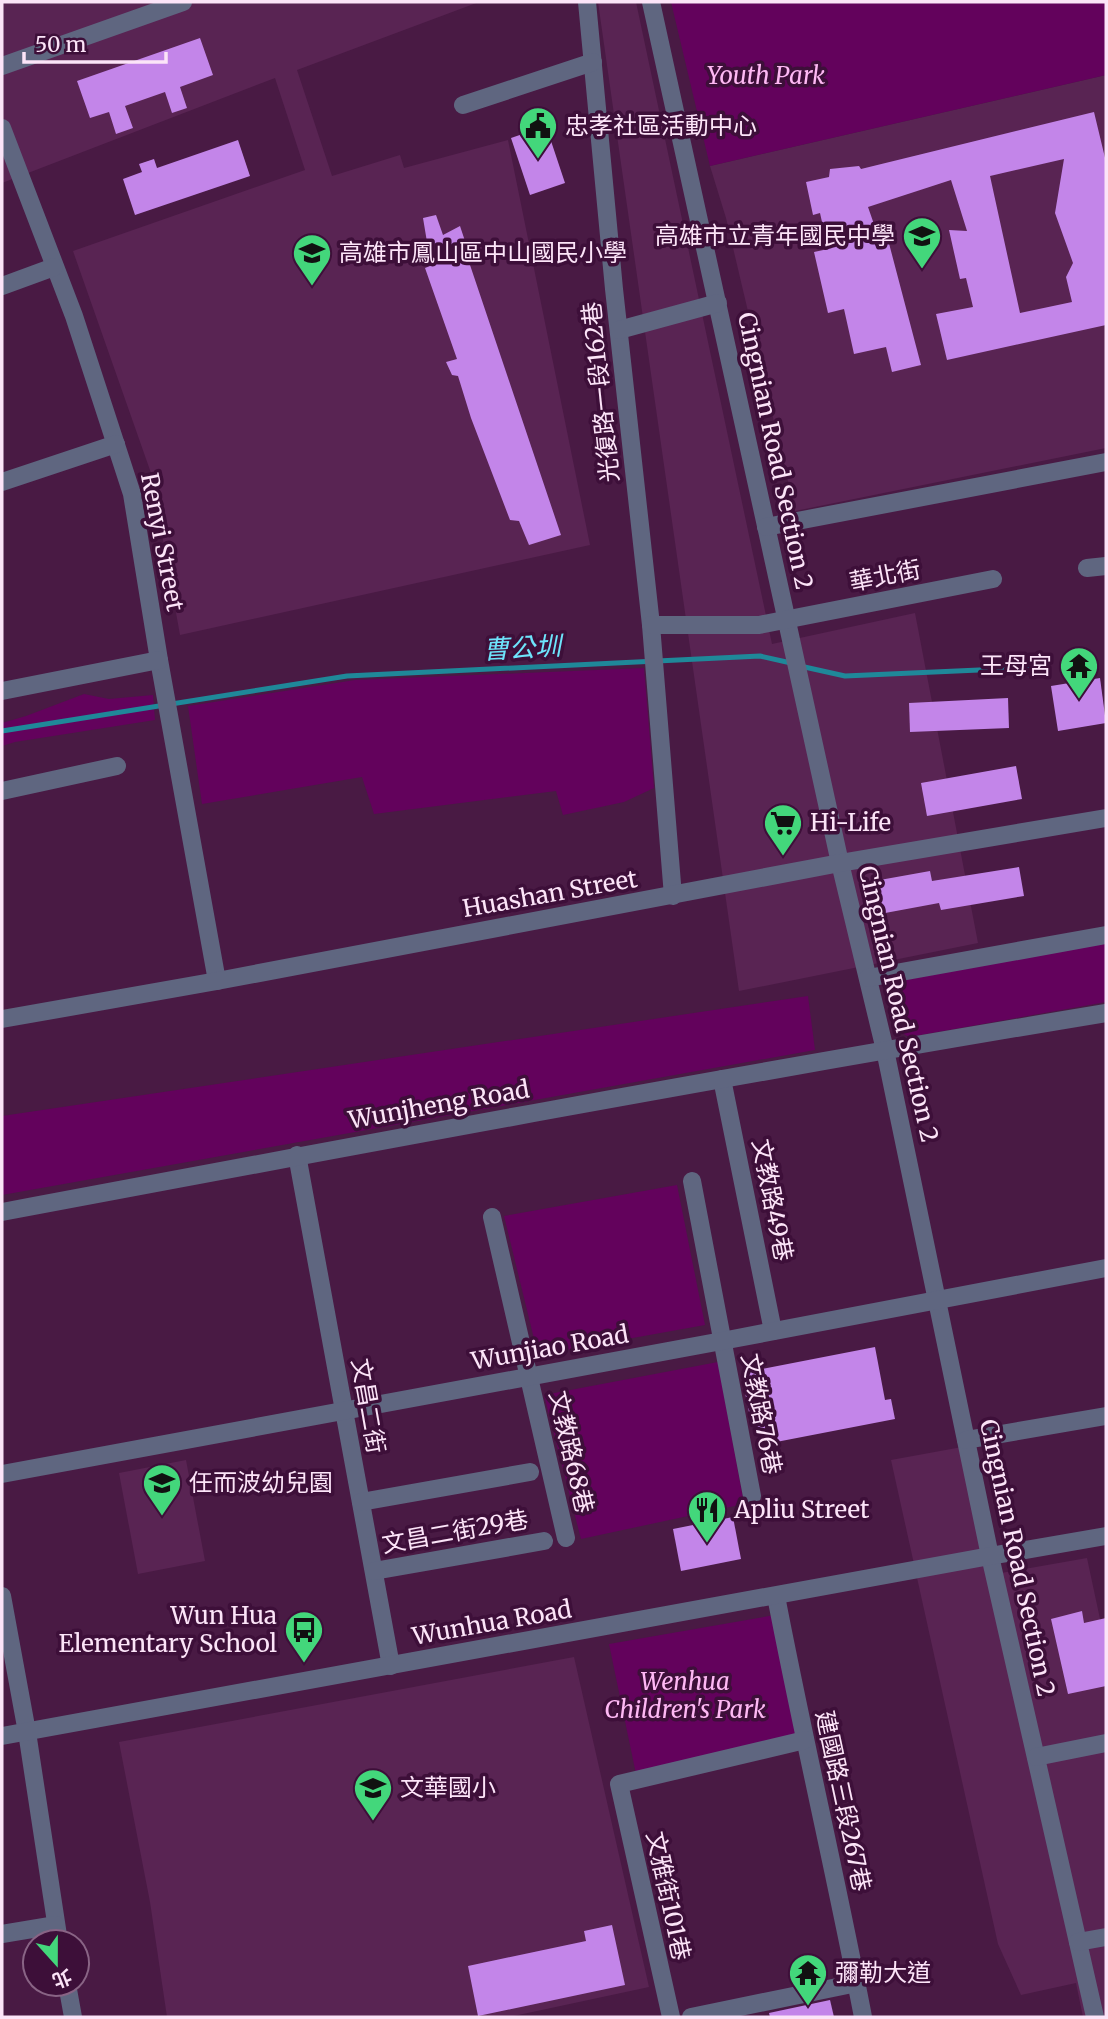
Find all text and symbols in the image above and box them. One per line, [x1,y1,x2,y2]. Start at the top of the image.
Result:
scale bar [24,21,166,65]
text: 50 m [35,31,86,58]
park label: Youth Park [707,60,825,91]
public building icon: 忠孝社區活動中心 [517,105,559,160]
place label: 忠孝社區活動中心 [565,110,757,141]
school or university icon: 高雄市立青年國民中學 [901,215,943,270]
place label: 高雄市立青年國民中學 [655,220,895,251]
school or university icon: 高雄市鳳山區中山國民小學 [291,232,333,287]
place label: 高雄市鳳山區中山國民小學 [339,237,627,268]
street label: 光復路一段162巷 [576,300,625,484]
street label: Cingnian Road Section 2 [731,310,820,592]
street label: Renyi Street [134,470,191,614]
street label: 華北街 [847,553,923,598]
water label: 曹公圳 [482,629,566,666]
temple icon: 王母宮 [1058,645,1100,700]
place label: 王母宮 [980,650,1052,681]
supermarket icon: Hi-Life [762,802,804,857]
place label: Hi-Life [810,807,891,838]
street label: Huashan Street [460,863,640,924]
street label: Cingnian Road Section 2 [852,863,945,1145]
street label: Wunjheng Road [345,1073,532,1136]
street label: 文教路49巷 [745,1136,800,1264]
street label: Wunjiao Road [468,1318,631,1377]
street label: 文教路76巷 [735,1351,788,1477]
street label: 文昌二街 [345,1356,392,1456]
street label: 文教路68巷 [542,1388,601,1516]
street label: Cingnian Road Section 2 [973,1417,1062,1699]
school or university icon: 任而波幼兒園 [141,1462,183,1517]
place label: 任而波幼兒園 [189,1467,333,1498]
restaurant icon: Apliu Street [686,1489,728,1544]
place label: Apliu Street [733,1494,870,1525]
street label: 文昌二街29巷 [379,1503,531,1560]
street label: Wunhua Road [409,1593,574,1652]
place label: Wun Hua Elementary School [58,1600,277,1659]
bus stop icon: Wun Hua Elementary School [283,1609,325,1664]
park label: Wenhua Children's Park [604,1666,766,1725]
street label: 建國路三段267巷 [809,1708,878,1894]
school or university icon: 文華國小 [352,1767,394,1822]
place label: 文華國小 [400,1772,496,1803]
street label: 文雅街101巷 [640,1828,697,1963]
north arrow [21,1928,91,1998]
temple icon: 彌勒大道 [787,1952,829,2007]
place label: 彌勒大道 [835,1957,931,1988]
text: 北 [49,1964,75,1993]

